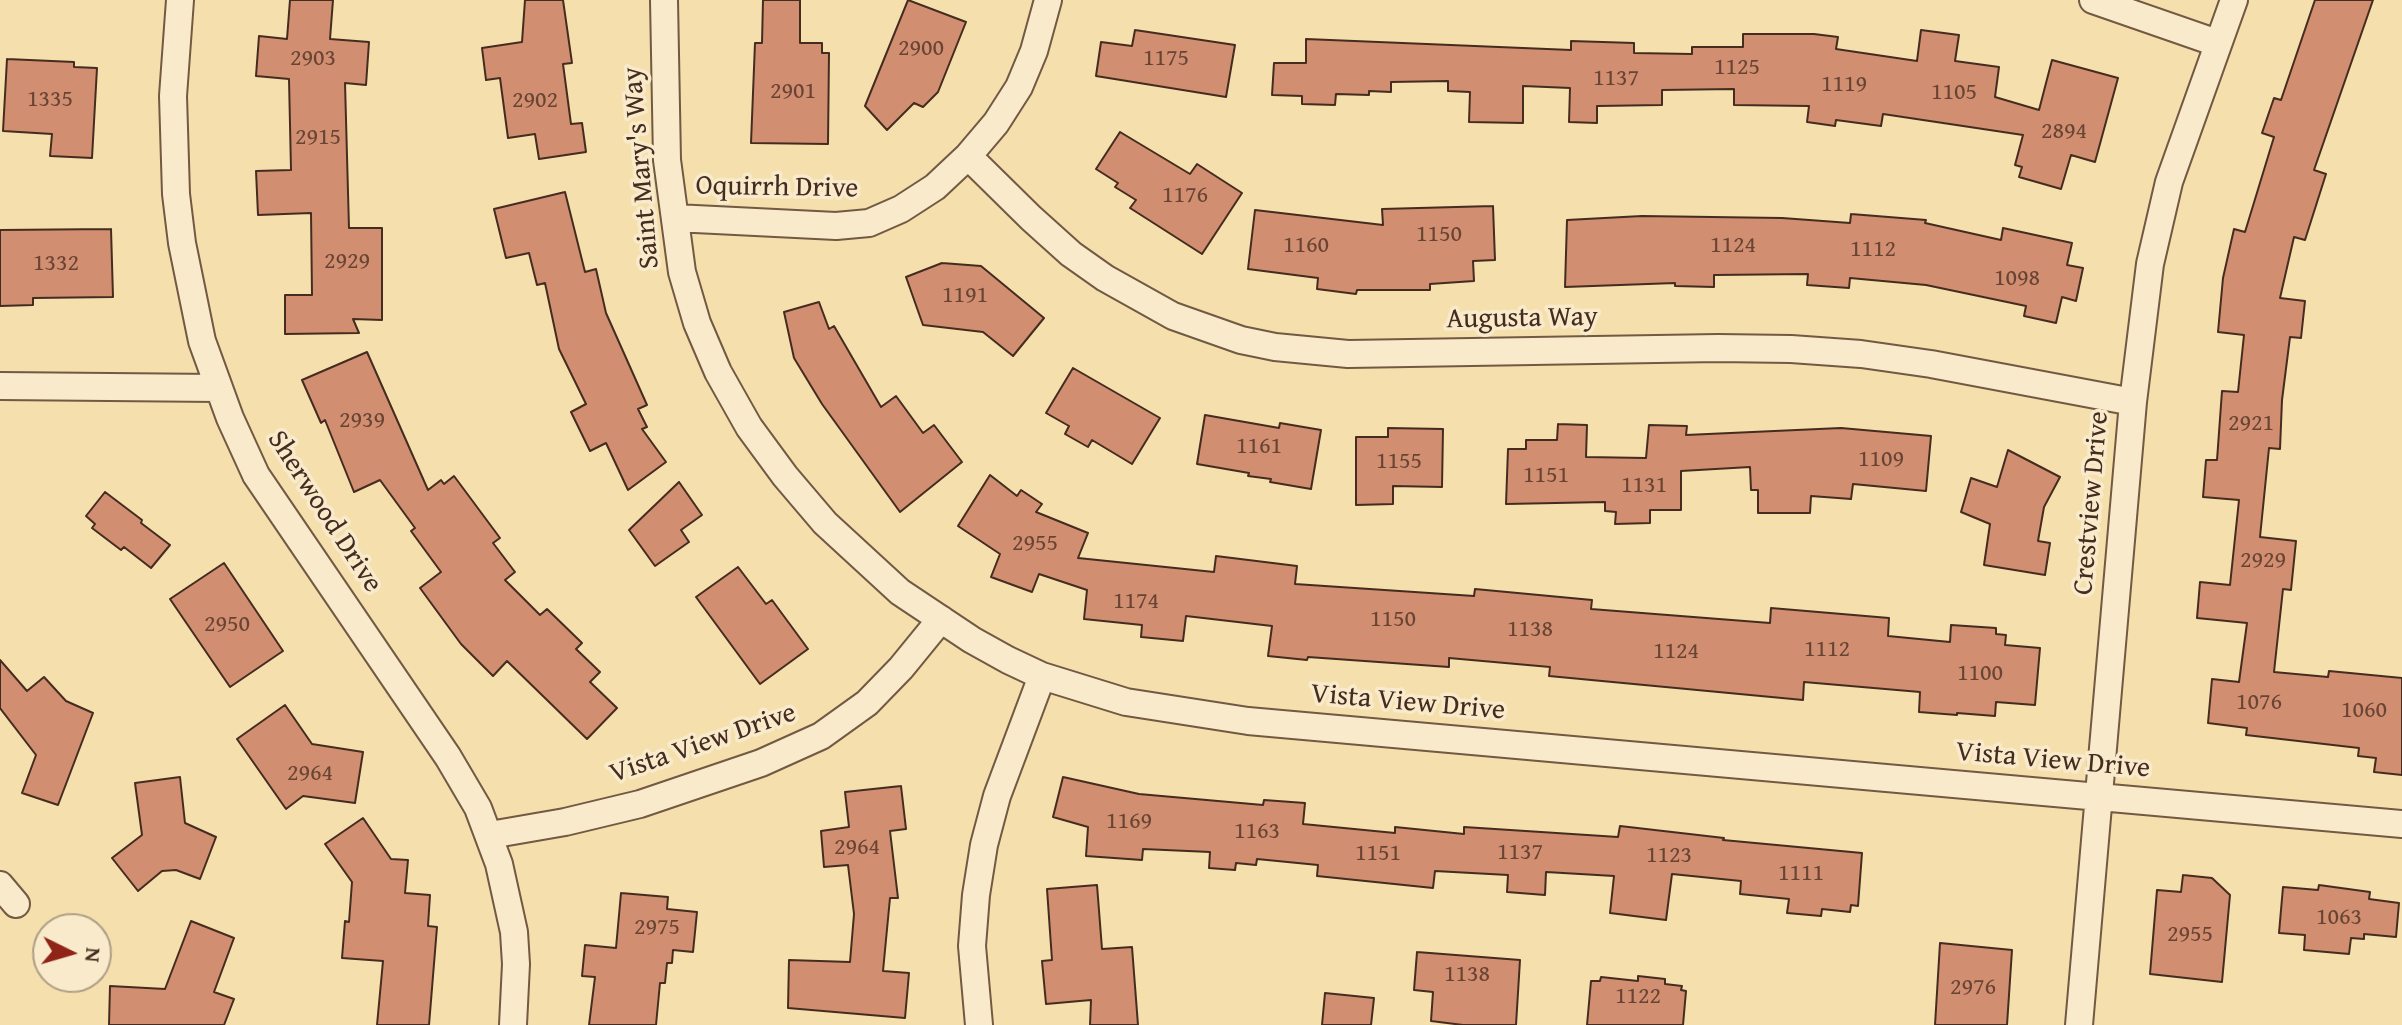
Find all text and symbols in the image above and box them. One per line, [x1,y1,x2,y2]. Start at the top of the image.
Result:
house number: 2900 [898,35,944,63]
house number: 2903 [290,45,336,73]
house number: 1175 [1143,45,1189,73]
house number: 1125 [1714,54,1760,82]
house number: 1137 [1593,65,1639,93]
street label: Saint Mary's Way [616,66,668,270]
house number: 1119 [1821,71,1867,99]
house number: 2901 [770,78,816,106]
house number: 1105 [1931,79,1977,107]
house number: 1335 [27,86,73,114]
house number: 2902 [512,87,558,115]
house number: 2894 [2041,118,2087,146]
house number: 2915 [295,124,341,152]
street label: Oquirrh Drive [695,170,859,206]
house number: 1176 [1162,182,1208,210]
house number: 1150 [1416,221,1462,249]
house number: 1160 [1283,232,1329,260]
house number: 1124 [1710,232,1756,260]
house number: 1112 [1850,236,1896,264]
house number: 2929 [324,248,370,276]
house number: 1332 [33,250,79,278]
house number: 1098 [1994,265,2040,293]
house number: 1191 [942,282,988,310]
street label: Augusta Way [1446,301,1598,337]
house number: 2939 [339,407,385,435]
street label: Crestview Drive [2067,410,2117,596]
house number: 2921 [2228,410,2274,438]
street label: Sherwood Drive [259,425,389,599]
house number: 1161 [1236,433,1282,461]
house number: 1109 [1858,446,1904,474]
house number: 1155 [1376,448,1422,476]
house number: 1151 [1523,462,1569,490]
house number: 1131 [1621,472,1667,500]
house number: 2955 [1012,530,1058,558]
house number: 2929 [2240,547,2286,575]
house number: 1174 [1113,588,1159,616]
house number: 1150 [1370,606,1416,634]
house number: 2950 [204,611,250,639]
house number: 1138 [1507,616,1553,644]
house number: 1112 [1804,636,1850,664]
house number: 1124 [1653,638,1699,666]
house number: 1100 [1957,660,2003,688]
street label: Vista View Drive [1310,678,1506,728]
house number: 1076 [2236,689,2282,717]
street label: Vista View Drive [605,696,801,792]
house number: 1060 [2341,697,2387,725]
street label: Vista View Drive [1955,736,2151,786]
house number: 2964 [287,760,333,788]
house number: 1169 [1106,808,1152,836]
house number: 1163 [1234,818,1280,846]
house number: 2964 [834,834,880,862]
house number: 1137 [1497,839,1543,867]
house number: 1151 [1355,840,1401,868]
house number: 1123 [1646,842,1692,870]
house number: 1111 [1778,860,1824,888]
house number: 1063 [2316,904,2362,932]
north arrow [32,913,112,993]
house number: 2975 [634,914,680,942]
house number: 2955 [2167,921,2213,949]
text: N [77,946,110,964]
house number: 1138 [1444,961,1490,989]
house number: 2976 [1950,974,1996,1002]
house number: 1122 [1615,983,1661,1011]

